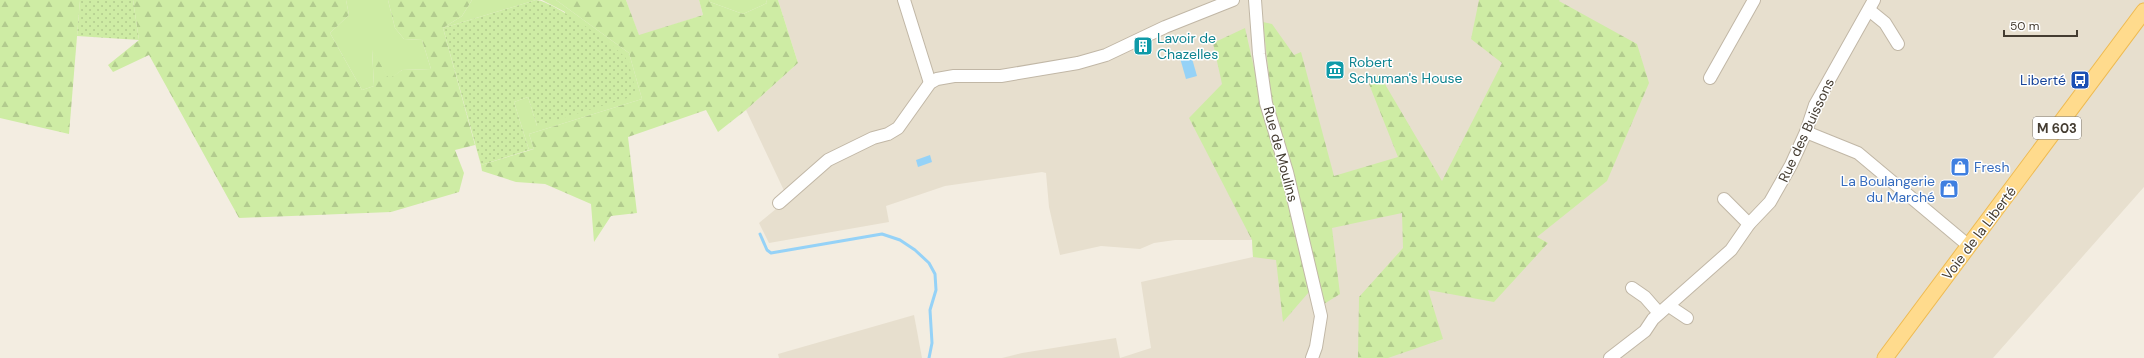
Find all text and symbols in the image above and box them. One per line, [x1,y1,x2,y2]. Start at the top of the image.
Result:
scale bar [2004,12,2077,38]
text: 50 m [2010,18,2039,34]
place label: Lavoir de Chazelles [1157,29,1218,63]
building icon: Lavoir de Chazelles [1132,35,1154,57]
place label: Robert Schuman's House [1349,53,1462,87]
museum icon: Robert Schuman's House [1324,59,1346,81]
bus stop icon: Liberté [2069,69,2091,91]
place label: Liberté [2020,71,2066,89]
street label: Rue des Buissons [1774,75,1838,185]
street label: Rue de Moulins [1260,104,1302,204]
road number: M 603 [2033,117,2081,139]
shop icon: Fresh [1949,156,1971,178]
place label: Fresh [1974,158,2009,176]
place label: La Boulangerie du Marché [1841,172,1935,206]
shop icon: La Boulangerie du Marché [1938,178,1960,200]
street label: Voie de la Liberté [1938,183,2020,283]

